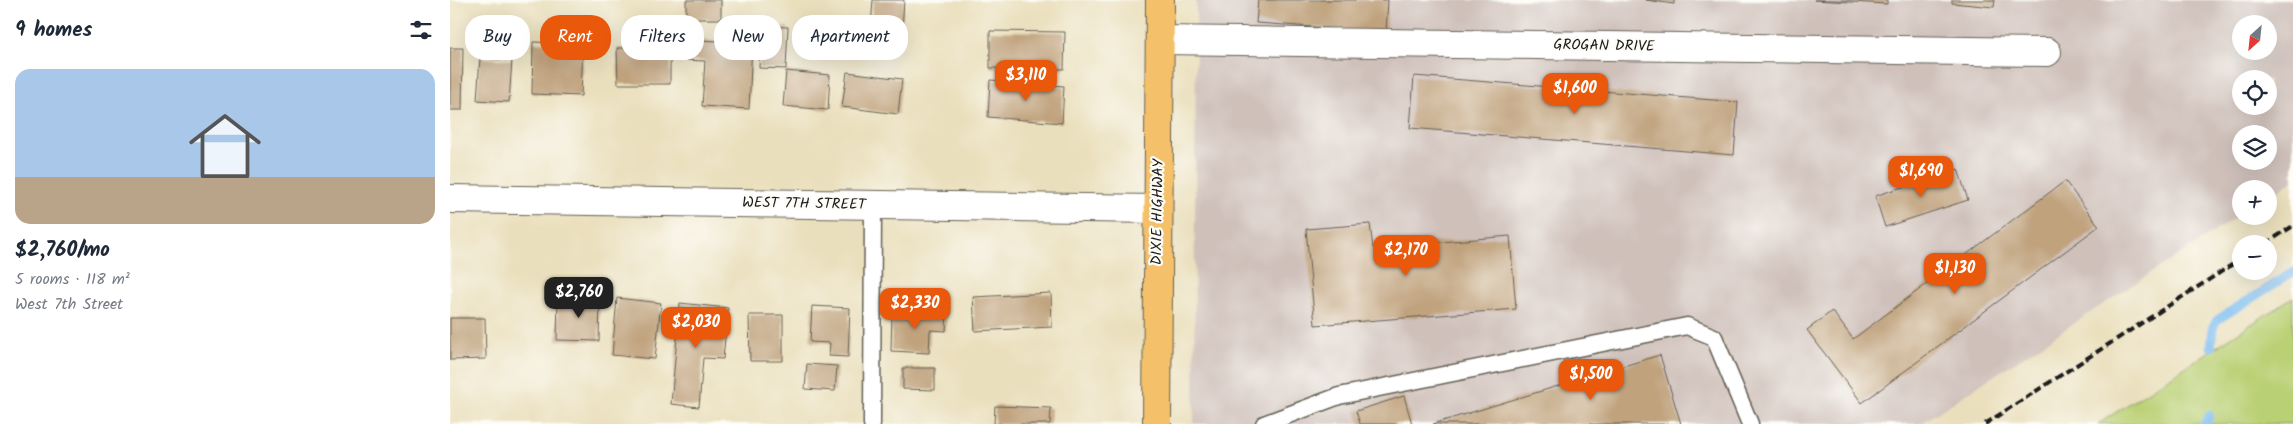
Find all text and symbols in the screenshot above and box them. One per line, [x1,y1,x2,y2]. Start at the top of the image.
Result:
text: 9 homes [15,14,92,47]
chip: Buy [465,15,530,60]
chip: Rent [540,15,611,60]
chip: Filters [621,15,704,60]
chip: New [714,15,782,60]
chip: Apartment [792,15,908,60]
north arrow [2232,15,2278,60]
map controls [2232,15,2277,280]
icon: filters [407,16,435,44]
street label: GROGAN DRIVE [1553,33,1656,59]
pin: $3,110 [985,59,1067,102]
text: $3,110 [1006,63,1046,88]
button: locate [2232,70,2277,115]
pin: $1,600 [1534,72,1616,115]
text: $1,600 [1553,76,1597,101]
icon: home [180,101,270,191]
button: layers [2232,125,2277,170]
pin: $1,690 [1880,156,1962,198]
street label: DIXIE HIGHWAY [1145,157,1171,265]
text: $1,690 [1899,159,1943,184]
button: + [2232,180,2277,225]
street label: WEST 7TH STREET [742,191,868,217]
text: $2,760/mo [15,234,110,267]
pin: $2,170 [1365,234,1447,277]
button: − [2232,235,2277,280]
text: $2,170 [1384,238,1428,263]
pin: $1,130 [1914,252,1996,295]
text: $1,130 [1935,256,1975,281]
text: 5 rooms · 118 m² [15,267,130,292]
pin: $2,760 [538,276,620,319]
text: $2,760 [555,280,603,305]
pin: $2,330 [874,288,956,330]
text: $2,330 [891,291,939,316]
text: West 7th Street [15,292,123,317]
pin: $2,030 [655,306,737,349]
text: $2,030 [672,310,720,335]
pin: $1,500 [1550,358,1632,401]
text: $1,500 [1569,362,1613,387]

